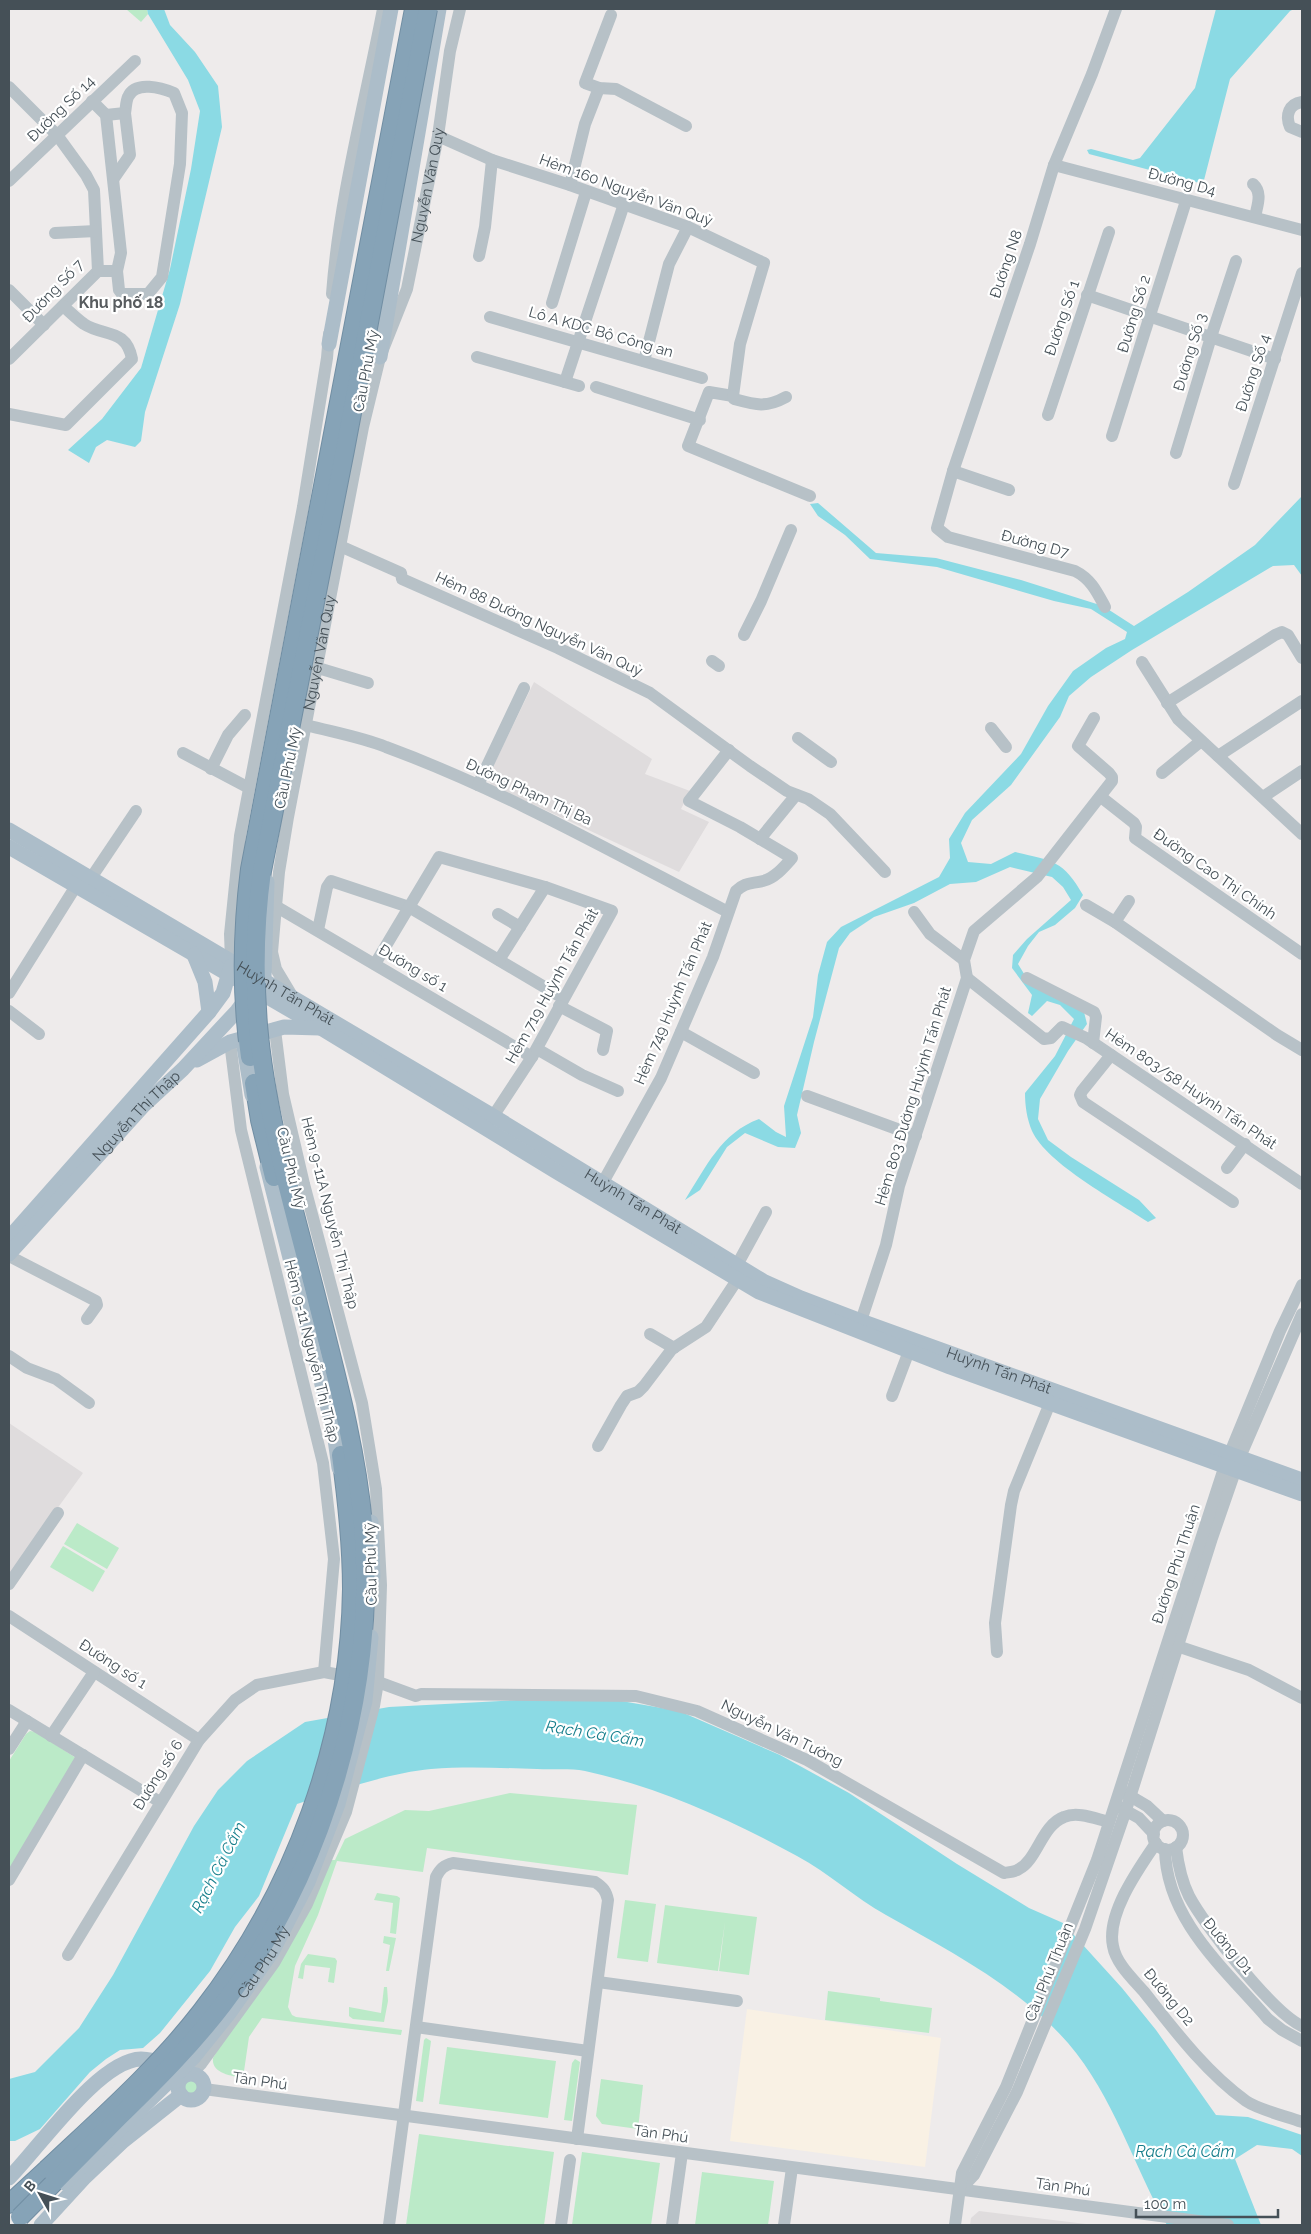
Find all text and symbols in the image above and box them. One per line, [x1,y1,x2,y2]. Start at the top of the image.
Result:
street label: Đường Số 14 [23,72,99,146]
street label: Nguyễn Văn Quỳ [408,126,448,244]
street label: Hẻm 160 Nguyễn Văn Quỳ [537,150,715,230]
street label: Đường D4 [1146,164,1218,200]
street label: Đường N8 [986,227,1026,300]
street label: Đường Số 7 [19,256,87,326]
street label: Đường Số 2 [1114,273,1154,355]
street label: Đường Số 1 [1041,277,1084,358]
district label: Khu phố 18 [78,293,164,312]
street label: Lô A KDC Bộ Công an [527,303,675,361]
street label: Đường Số 3 [1170,311,1210,393]
street label: Cầu Phú Mỹ [349,328,383,414]
street label: Đường Số 4 [1232,332,1274,414]
street label: Đường D7 [999,526,1071,562]
street label: Hẻm 88 Đường Nguyễn Văn Quỳ [432,568,646,680]
street label: Nguyễn Văn Quỳ [300,594,339,712]
street label: Cầu Phú Mỹ [271,725,305,811]
street label: Đường Phạm Thị Ba [463,755,595,829]
street label: Đường Cao Thị Chính [1150,825,1280,923]
street label: Hẻm 719 Huỳnh Tấn Phát [502,905,602,1067]
street label: Hẻm 749 Huỳnh Tấn Phát [630,919,716,1087]
street label: Đường số 1 [375,940,451,996]
street label: Huỳnh Tấn Phát [233,958,337,1029]
street label: Hẻm 803 Đường Huỳnh Tấn Phát [871,984,955,1208]
street label: Hẻm 803/58 Huỳnh Tấn Phát [1102,1025,1280,1153]
street label: Nguyễn Thị Thập [89,1067,184,1165]
street label: Hẻm 9-11A Nguyễn Thị Thập [297,1115,363,1311]
street label: Cầu Phú Mỹ [273,1125,309,1211]
street label: Huỳnh Tấn Phát [581,1165,684,1238]
street label: Hẻm 9-11 Nguyễn Thị Thập [281,1258,343,1444]
street label: Huỳnh Tấn Phát [944,1344,1054,1398]
street label: Đường Phú Thuận [1148,1502,1204,1626]
street label: Cầu Phú Mỹ [361,1522,381,1606]
street label: Đường số 1 [76,1636,151,1693]
street label: Nguyễn Văn Tưởng [718,1696,846,1770]
water label: Rạch Cả Cấm [544,1716,645,1751]
street label: Đường số 6 [129,1737,187,1813]
water label: Rạch Cả Cấm [187,1819,249,1916]
street label: Đường D1 [1199,1914,1257,1978]
street label: Cầu Phú Thuận [1021,1920,1077,2024]
street label: Cầu Phú Mỹ [233,1923,293,2002]
street label: Đường D2 [1140,1965,1198,2029]
street label: Tân Phú [231,2068,289,2094]
street label: Tân Phú [632,2121,690,2147]
water label: Rạch Cả Cấm [1135,2142,1235,2161]
north arrow [15,2169,65,2219]
street label: Tân Phú [1034,2174,1092,2200]
text: B [21,2177,39,2195]
scale bar [1136,2186,1278,2218]
text: 100 m [1144,2195,1186,2213]

